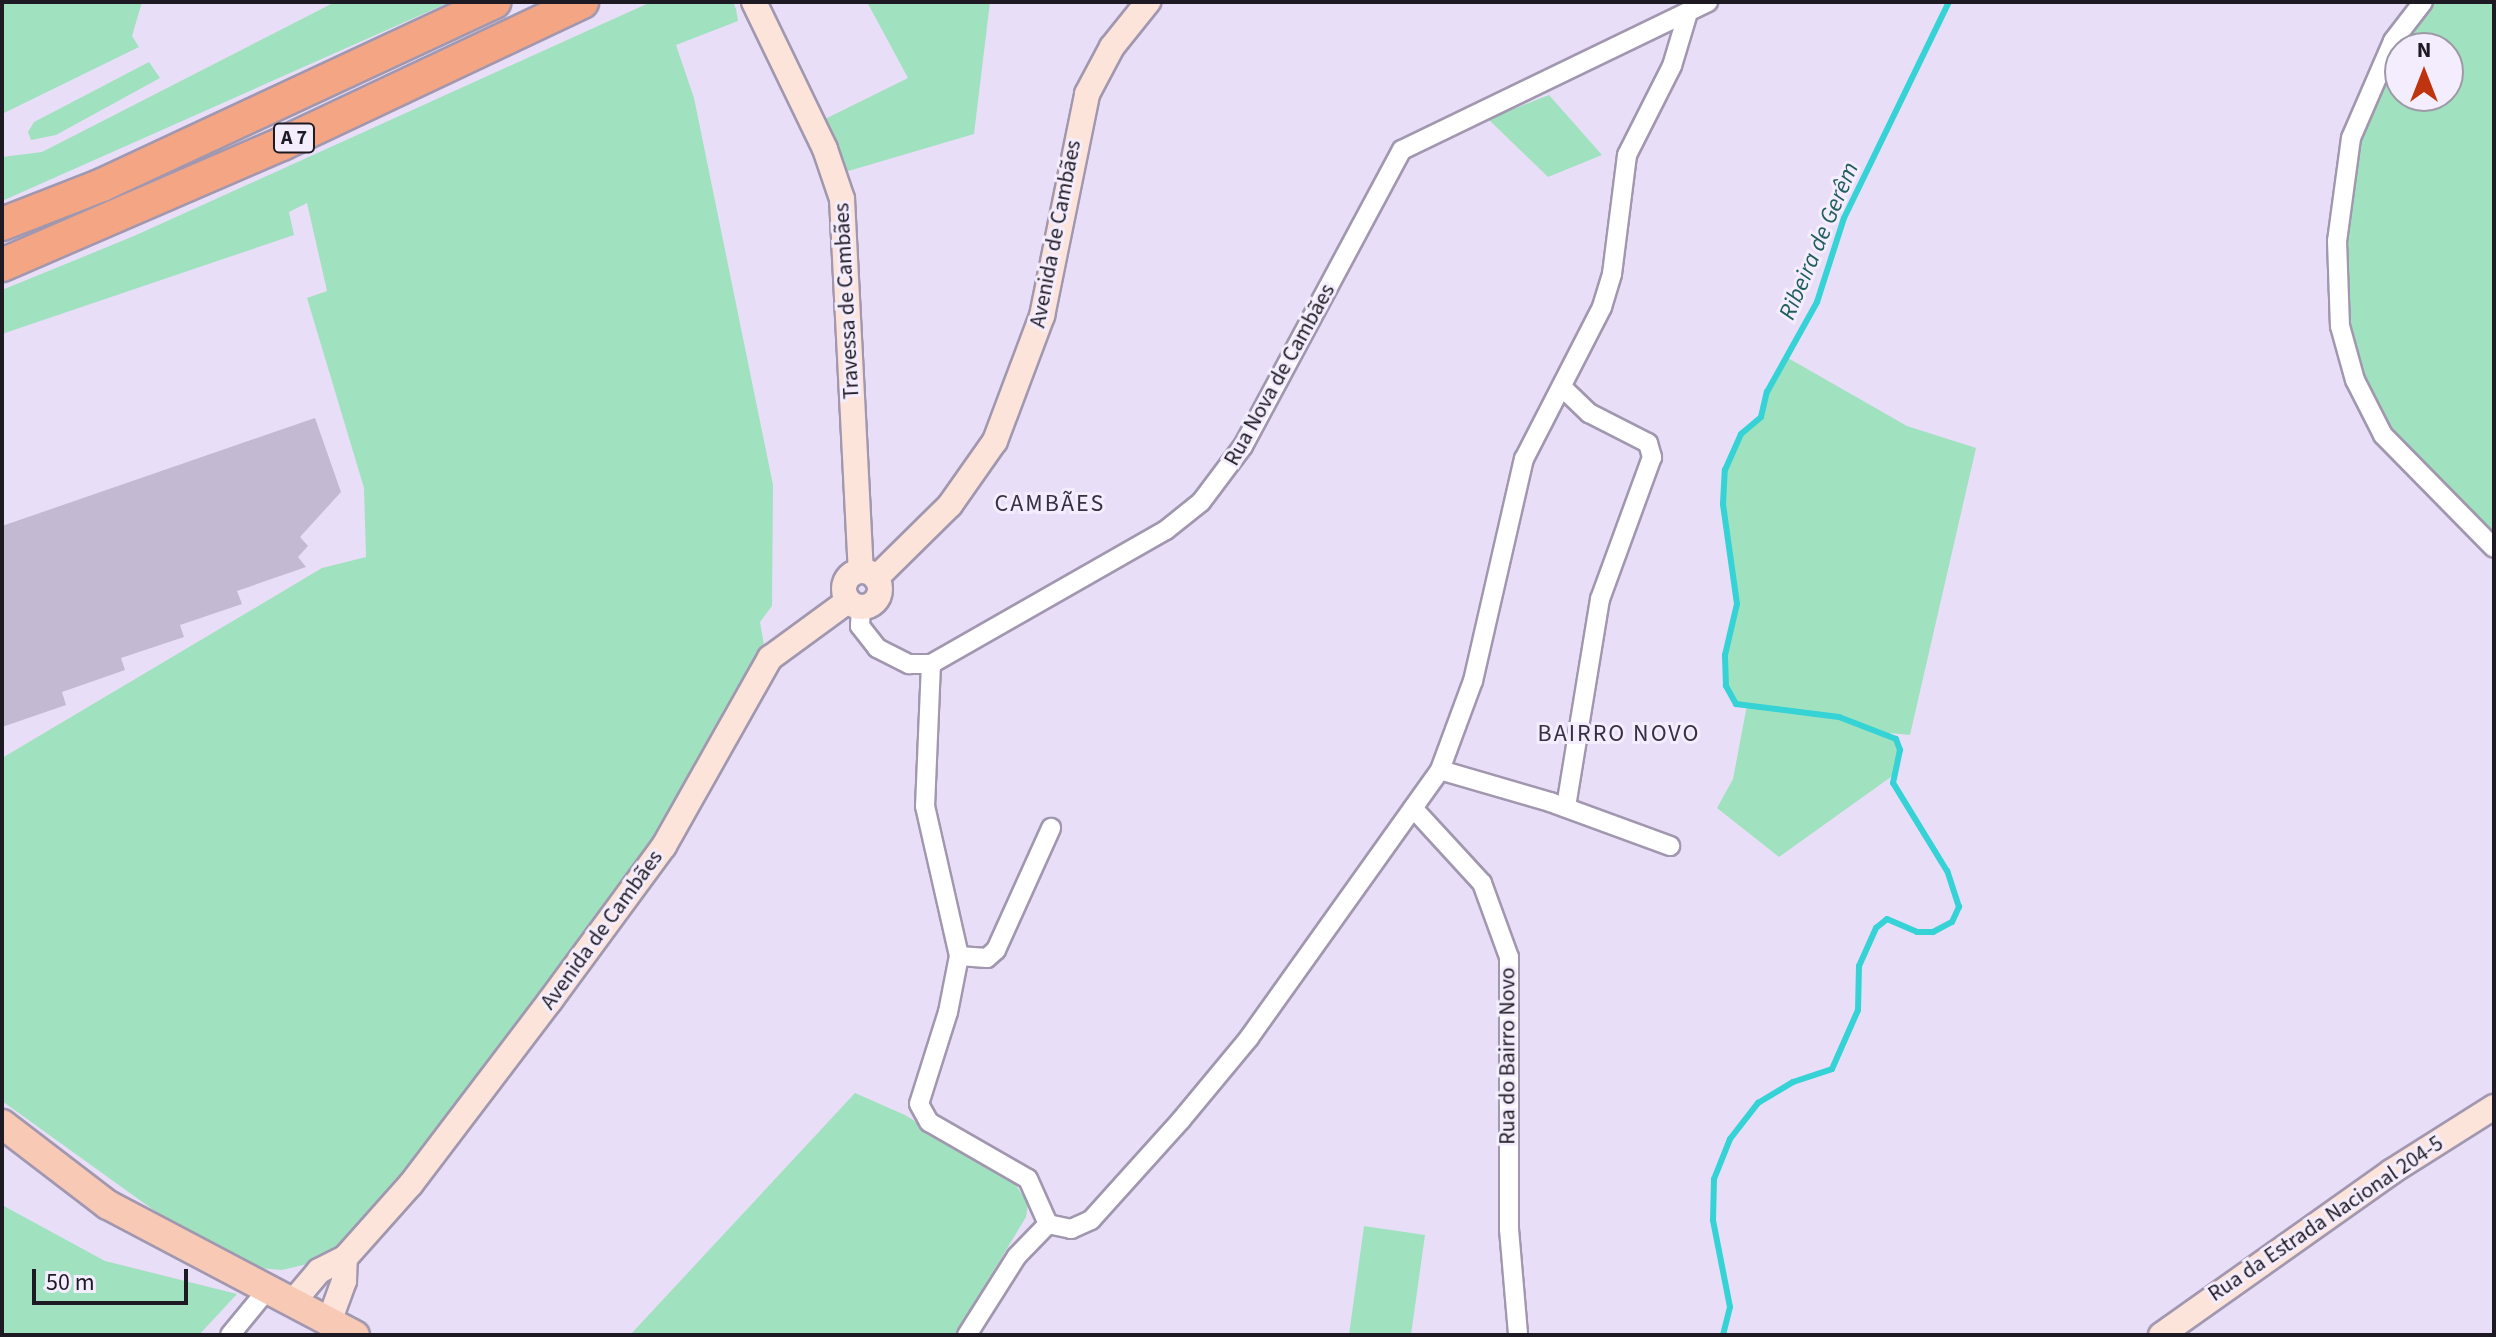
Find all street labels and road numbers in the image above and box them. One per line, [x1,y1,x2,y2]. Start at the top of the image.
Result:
road number: A 7 [272,122,316,154]
street label: Avenida de Cambães [1025,138,1087,330]
street label: Travessa de Cambães [829,202,865,400]
street label: Rua Nova de Cambães [1219,279,1341,471]
street label: Avenida de Cambães [535,845,669,1015]
street label: Rua do Bairro Novo [1495,967,1521,1145]
street label: Rua da Estrada Nacional 204-5 [2203,1130,2449,1308]

